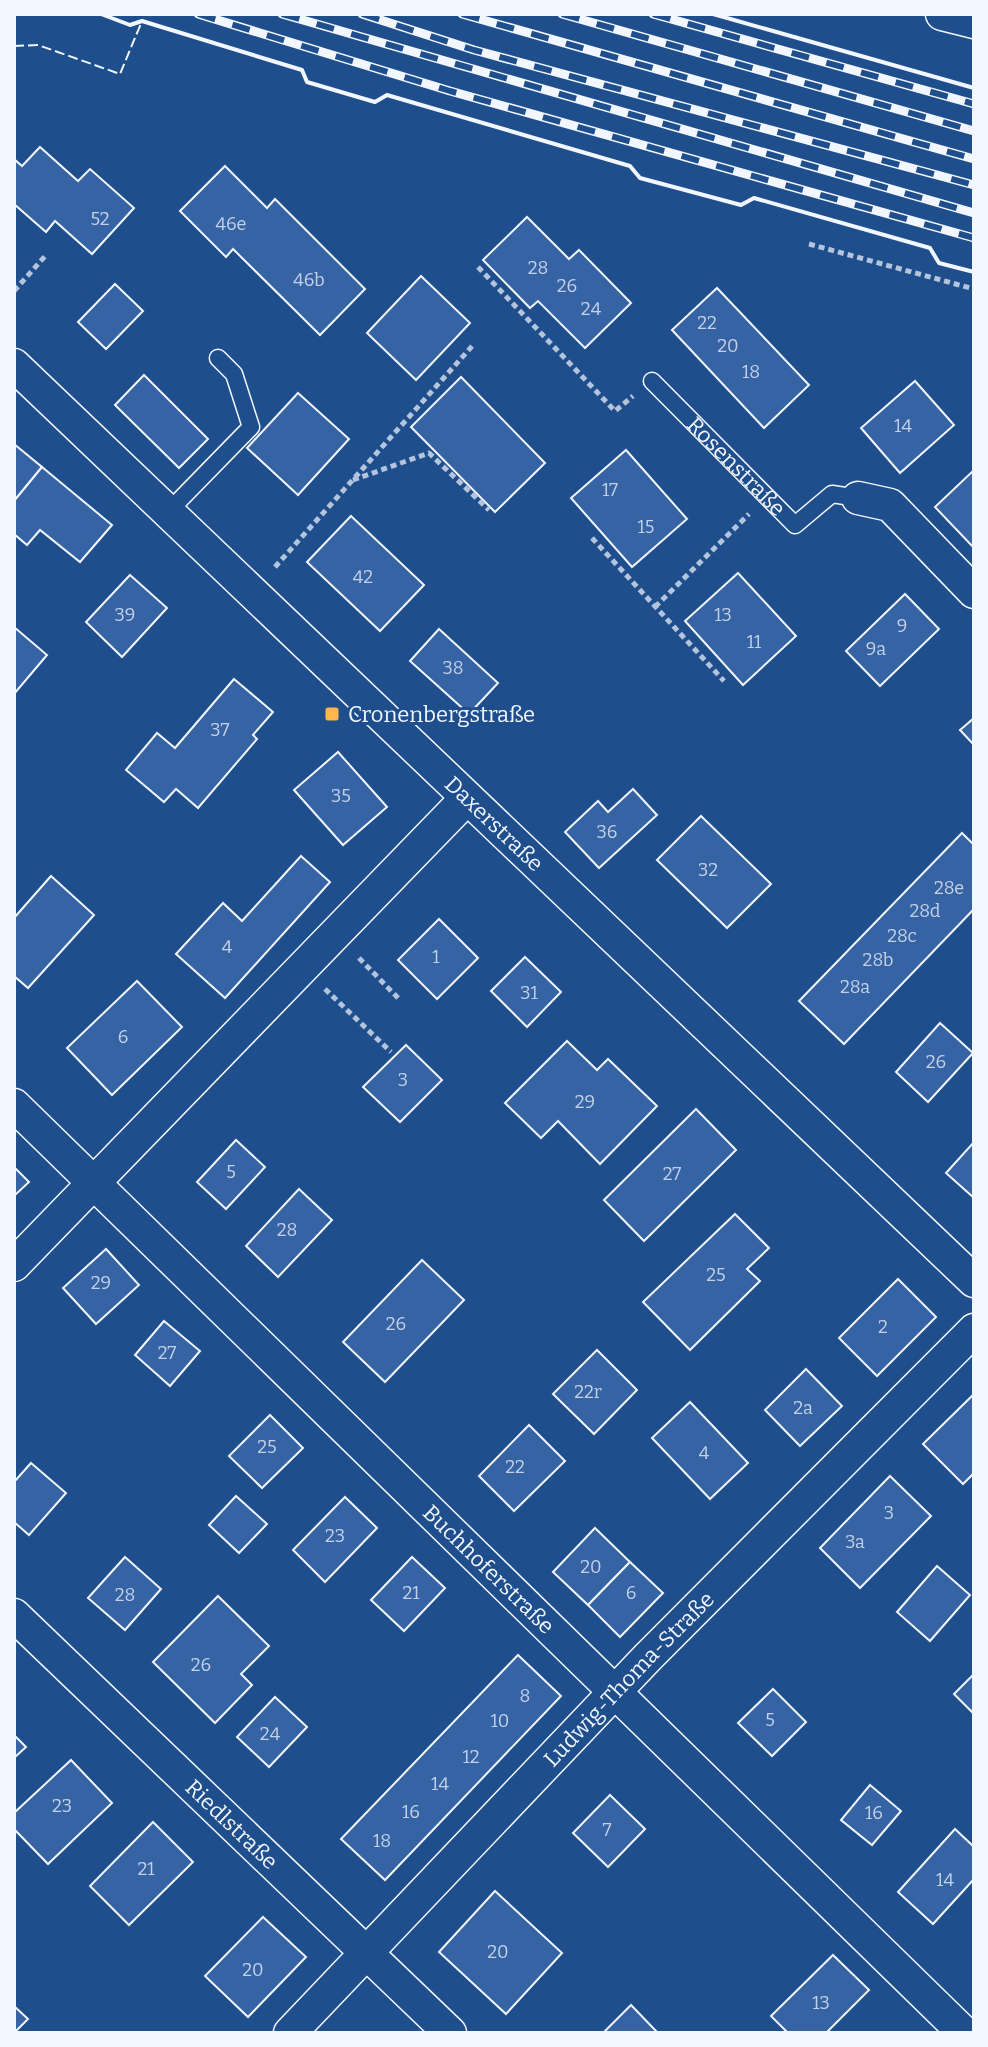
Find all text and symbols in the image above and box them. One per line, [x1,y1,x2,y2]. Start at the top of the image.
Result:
house number: 52 [90,208,110,230]
house number: 46e [216,213,246,235]
house number: 28 [528,257,548,279]
house number: 46b [293,269,325,291]
house number: 26 [557,275,577,297]
house number: 24 [581,298,602,320]
house number: 22 [697,312,717,334]
house number: 20 [717,335,739,357]
house number: 18 [742,361,760,383]
street label: Rosenstraße [682,411,792,521]
house number: 14 [894,415,912,437]
house number: 17 [602,479,618,501]
house number: 15 [638,516,654,538]
house number: 42 [353,566,373,588]
house number: 39 [115,604,135,626]
house number: 13 [714,604,732,626]
house number: 9 [897,615,907,637]
house number: 11 [747,631,762,653]
house number: 9a [866,638,886,660]
house number: 38 [442,657,464,679]
place label: Cronenbergstraße [348,701,535,728]
marker: Cronenbergstraße [323,705,341,723]
house number: 37 [210,719,230,741]
street label: Daxerstraße [439,770,549,877]
house number: 35 [331,785,351,807]
house number: 36 [597,821,617,843]
house number: 32 [698,859,718,881]
house number: 28e [934,877,964,899]
house number: 28d [909,900,941,922]
house number: 28c [887,925,917,947]
house number: 4 [222,936,233,958]
house number: 1 [432,946,440,968]
house number: 28b [863,949,893,971]
house number: 28a [840,976,870,998]
house number: 31 [520,982,538,1004]
house number: 6 [118,1026,128,1048]
house number: 26 [926,1051,946,1073]
house number: 3 [398,1069,408,1091]
house number: 29 [575,1091,595,1113]
house number: 5 [226,1161,236,1183]
house number: 27 [663,1163,681,1185]
house number: 28 [277,1219,297,1241]
house number: 25 [706,1264,726,1286]
house number: 29 [91,1272,111,1294]
house number: 26 [386,1313,406,1335]
house number: 2 [878,1316,888,1338]
house number: 27 [158,1342,176,1364]
house number: 22r [574,1381,602,1403]
house number: 2a [793,1397,813,1419]
house number: 25 [257,1436,277,1458]
house number: 4 [699,1442,710,1464]
house number: 22 [505,1456,525,1478]
street label: Buchhoferstraße [418,1499,560,1639]
house number: 3 [884,1502,894,1524]
house number: 23 [325,1525,345,1547]
house number: 3a [845,1531,865,1553]
house number: 20 [580,1556,602,1578]
house number: 21 [402,1582,420,1604]
house number: 6 [626,1582,636,1604]
house number: 28 [115,1584,135,1606]
street label: Ludwig-Thoma-Straße [538,1585,719,1772]
house number: 26 [191,1654,211,1676]
house number: 8 [520,1685,530,1707]
house number: 5 [765,1709,775,1731]
house number: 10 [491,1710,509,1732]
house number: 24 [260,1723,281,1745]
house number: 12 [462,1746,480,1768]
street label: Riedlstraße [180,1773,284,1875]
house number: 14 [431,1773,449,1795]
house number: 23 [52,1795,72,1817]
house number: 16 [402,1801,420,1823]
house number: 16 [865,1802,883,1824]
house number: 7 [602,1819,612,1841]
house number: 18 [373,1830,391,1852]
house number: 21 [137,1858,155,1880]
house number: 14 [936,1869,954,1891]
house number: 20 [487,1941,509,1963]
house number: 20 [242,1959,264,1981]
house number: 13 [812,1992,830,2014]

